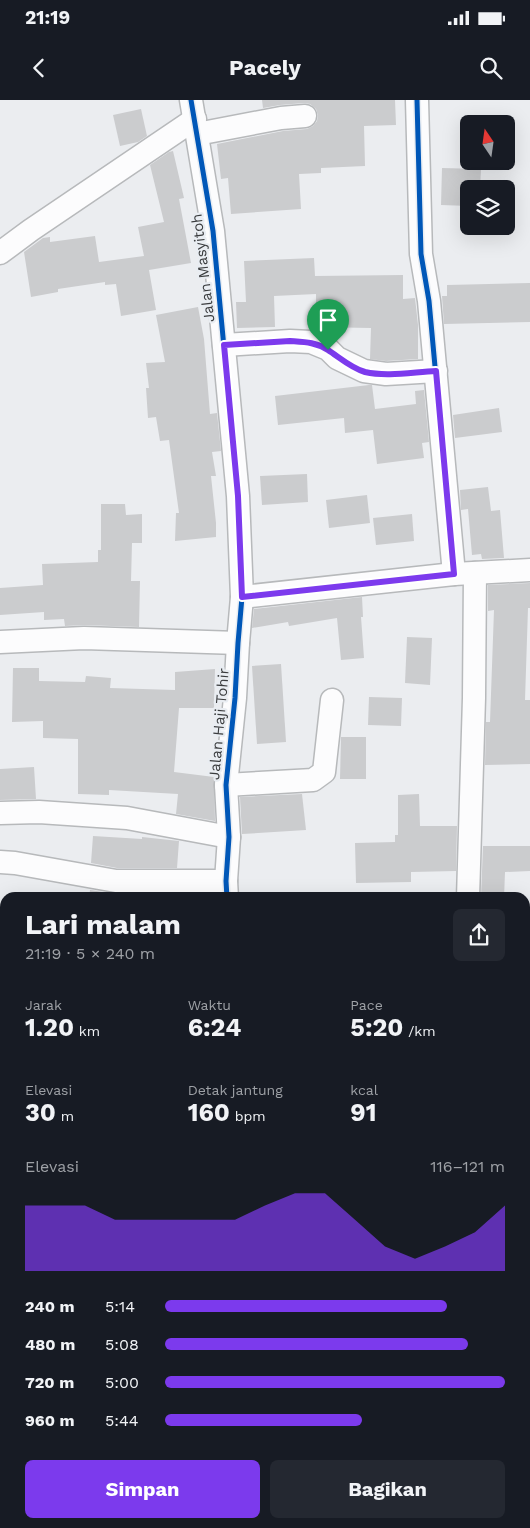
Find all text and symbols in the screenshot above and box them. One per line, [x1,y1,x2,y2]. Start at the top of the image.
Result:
text: 21:19 [25,6,70,29]
icon: back [25,54,53,82]
icon: search [477,54,505,82]
text: Pacely [229,55,301,80]
north arrow [460,115,515,170]
map controls [460,115,515,235]
button: layers [460,180,515,235]
street label: Jalan Masyitoh [187,213,219,323]
pin [307,299,349,350]
icon: arrive [314,306,342,334]
street label: Jalan Haji Tohir [205,667,233,781]
text: Lari malam [25,908,181,941]
button: share [453,909,505,961]
text: 21:19 · 5 × 240 m [25,944,155,963]
text: Jarak [25,997,62,1013]
text: Waktu [188,997,231,1013]
text: Pace [350,997,383,1013]
text: 1.20 [25,1013,74,1042]
text: 6:24 [188,1013,241,1042]
text: 5:20 [350,1013,403,1042]
text: km [74,1023,100,1039]
text: /km [403,1023,436,1039]
text: Elevasi [25,1082,72,1098]
text: Detak jantung [188,1082,283,1098]
text: kcal [350,1082,378,1098]
text: 30 [25,1098,56,1127]
text: 160 [188,1098,230,1127]
text: 91 [350,1098,377,1127]
text: m [56,1108,74,1124]
text: bpm [230,1108,266,1124]
text: Elevasi [25,1157,79,1176]
text: 116–121 m [430,1157,505,1176]
text: 240 m [25,1297,75,1316]
text: 5:14 [105,1297,135,1316]
text: 480 m [25,1335,75,1354]
text: 5:08 [105,1335,139,1354]
text: 720 m [25,1373,74,1392]
text: 5:00 [105,1373,139,1392]
text: 960 m [25,1411,75,1430]
text: 5:44 [105,1411,139,1430]
button: Simpan [25,1460,260,1518]
button: Bagikan [270,1460,505,1518]

